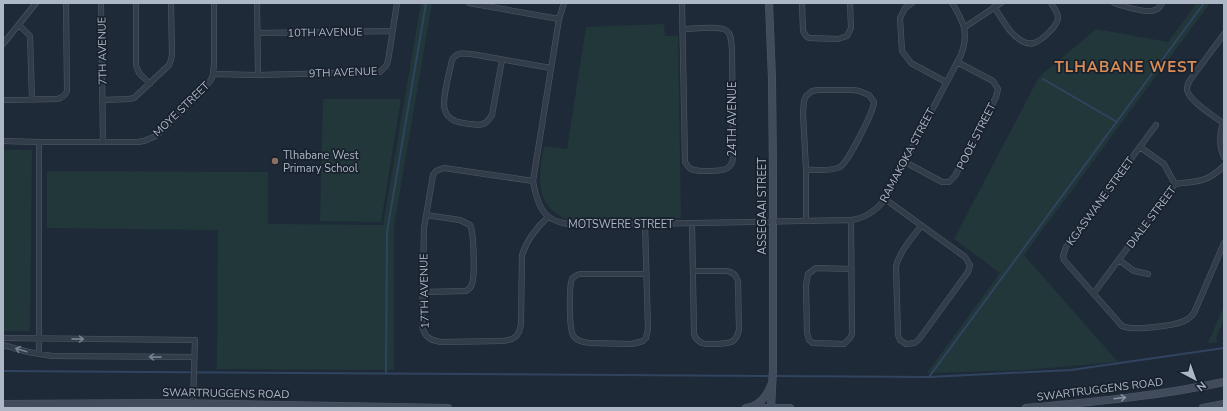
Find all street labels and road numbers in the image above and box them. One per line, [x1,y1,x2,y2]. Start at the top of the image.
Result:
street label: 7TH AVENUE [94,17,111,85]
street label: 10TH AVENUE [287,24,363,41]
street label: 9TH AVENUE [309,64,377,81]
street label: MOYE STREET [150,78,213,140]
street label: 24TH AVENUE [725,82,740,157]
street label: POOE STREET [953,100,1000,172]
street label: RAMAKOKA STREET [876,105,939,205]
street label: KGASWANE STREET [1063,154,1138,249]
street label: ASSEGAAI STREET [755,157,770,255]
street label: DIALE STREET [1123,183,1180,251]
street label: MOTSWERE STREET [568,217,674,232]
street label: 17TH AVENUE [416,253,433,329]
street label: SWARTRUGGENS ROAD [1036,374,1164,405]
street label: SWARTRUGGENS ROAD [162,385,290,402]

